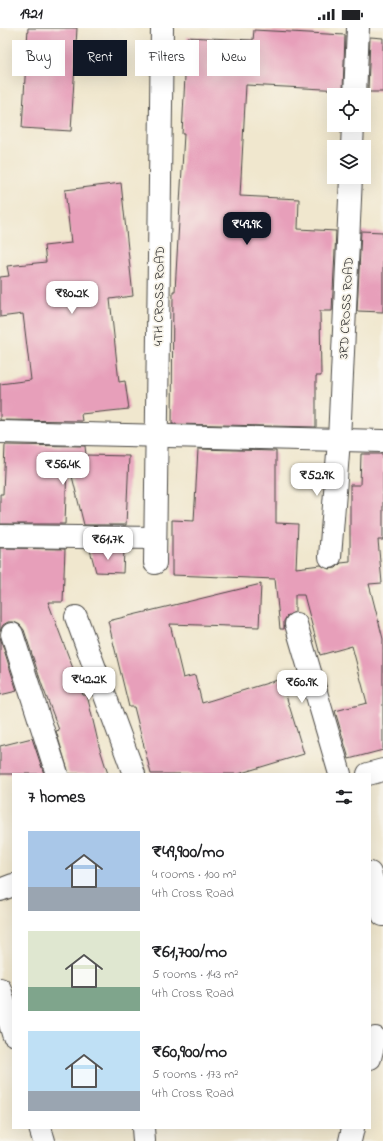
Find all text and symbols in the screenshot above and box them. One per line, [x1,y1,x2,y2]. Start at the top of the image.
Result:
text: 19:21 [20,3,43,25]
chip: Buy [12,40,65,76]
chip: Rent [73,40,127,76]
chip: Filters [135,40,199,76]
chip: New [207,40,260,76]
map controls [327,88,371,184]
button: locate [327,88,371,132]
button: layers [327,140,371,184]
pin: ₹49.9K [214,212,280,246]
text: ₹49.9K [232,215,262,234]
street label: 4TH CROSS ROAD [149,246,170,346]
street label: 3RD CROSS ROAD [334,257,359,359]
pin: ₹80.2K [39,281,105,315]
text: ₹80.2K [55,284,89,303]
pin: ₹56.4K [30,452,96,486]
text: ₹56.4K [45,455,81,474]
pin: ₹52.9K [284,463,350,497]
text: ₹52.9K [300,466,334,485]
pin: ₹61.7K [75,527,141,561]
text: ₹61.7K [92,530,124,549]
pin: ₹42.2K [56,667,122,701]
text: ₹42.2K [71,670,107,689]
pin: ₹60.9K [269,670,335,704]
text: ₹60.9K [286,673,318,692]
text: 7 homes [28,785,86,810]
icon: filters [333,786,355,808]
text: ₹49,900/mo [152,840,224,865]
icon: home [60,847,108,895]
text: 4 rooms · 100 m² [152,865,237,884]
text: 4th Cross Road [152,884,234,903]
text: ₹61,700/mo [152,940,227,965]
icon: home [60,947,108,995]
text: 5 rooms · 143 m² [152,965,238,984]
text: 4th Cross Road [152,984,234,1003]
text: ₹60,900/mo [152,1040,227,1065]
icon: home [60,1047,108,1095]
text: 5 rooms · 173 m² [152,1065,238,1084]
text: 4th Cross Road [152,1084,234,1103]

